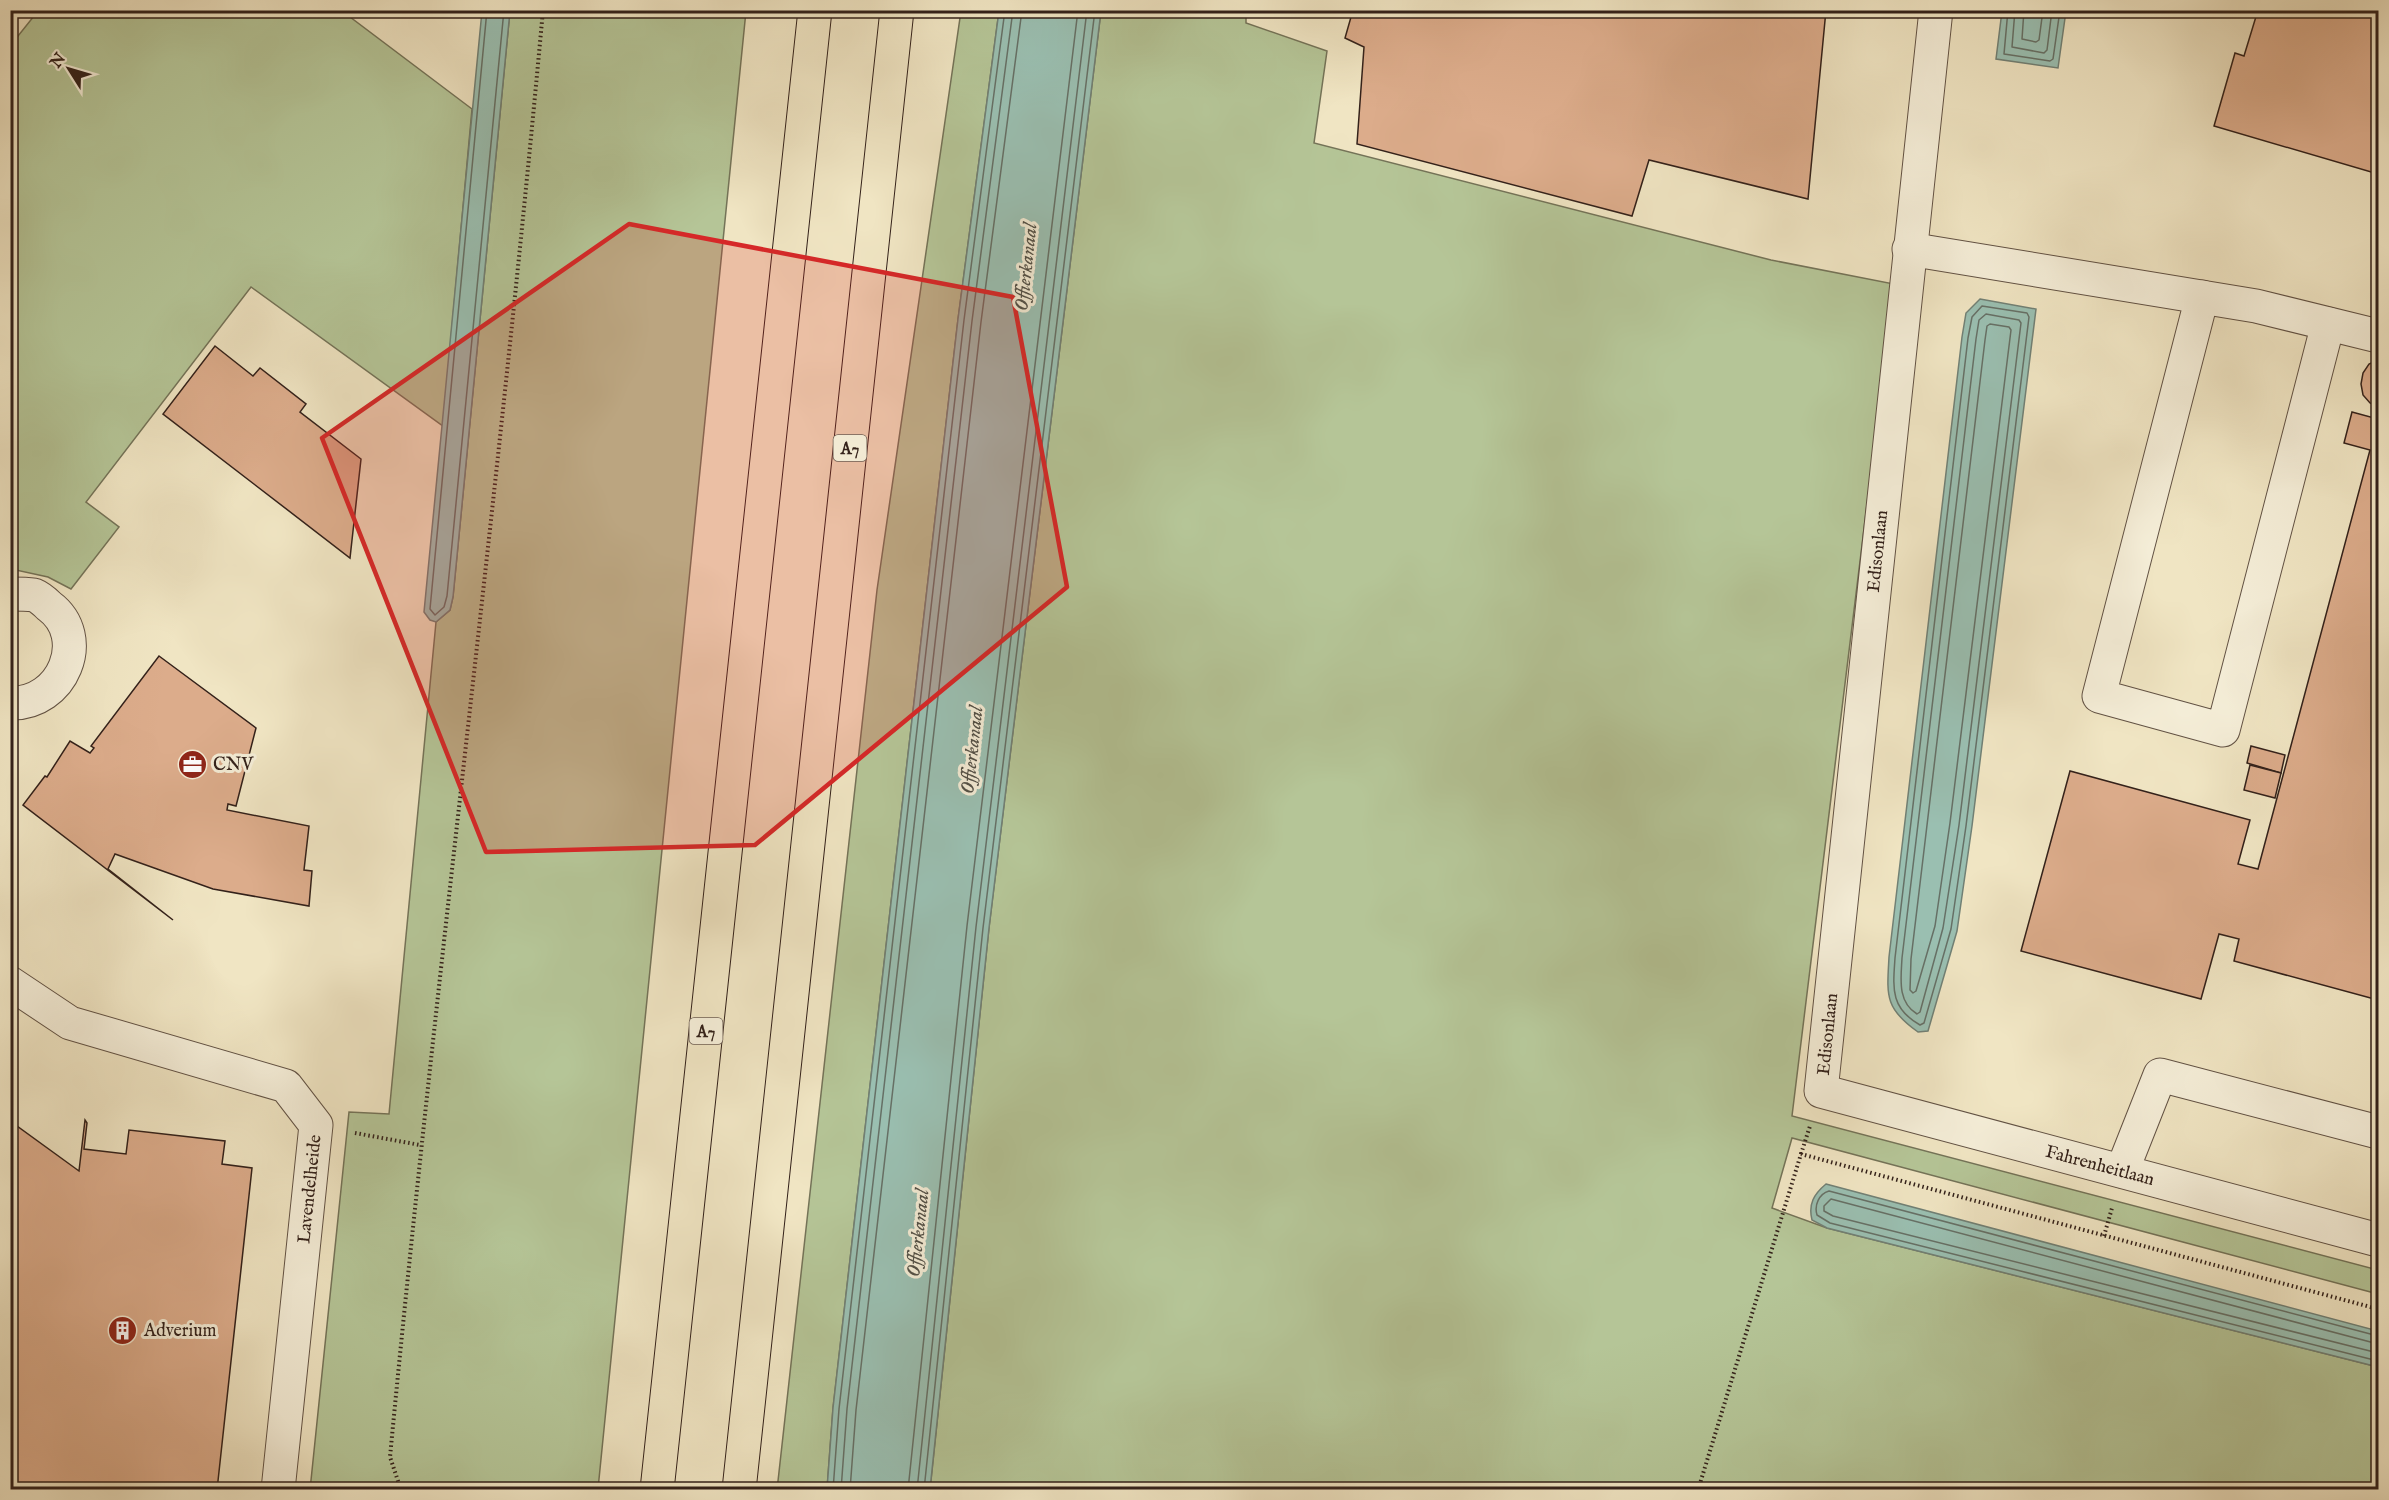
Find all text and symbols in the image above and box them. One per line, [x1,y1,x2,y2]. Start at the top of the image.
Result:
north arrow [39,39,99,99]
text: N [46,50,71,74]
water label: Offierkanaal [1009,220,1044,312]
road number: A7 [834,435,866,461]
street label: Edisonlaan [1863,509,1894,593]
water label: Offierkanaal [955,703,990,795]
office icon: CNV [176,748,208,780]
place label: CNV [213,754,254,777]
street label: Edisonlaan [1813,992,1844,1076]
road number: A7 [690,1018,722,1044]
street label: Lavendelheide [293,1134,328,1245]
street label: Fahrenheitlaan [2043,1141,2157,1192]
water label: Offierkanaal [901,1186,936,1278]
building icon: Adverium [107,1314,139,1346]
place label: Adverium [143,1320,216,1343]

